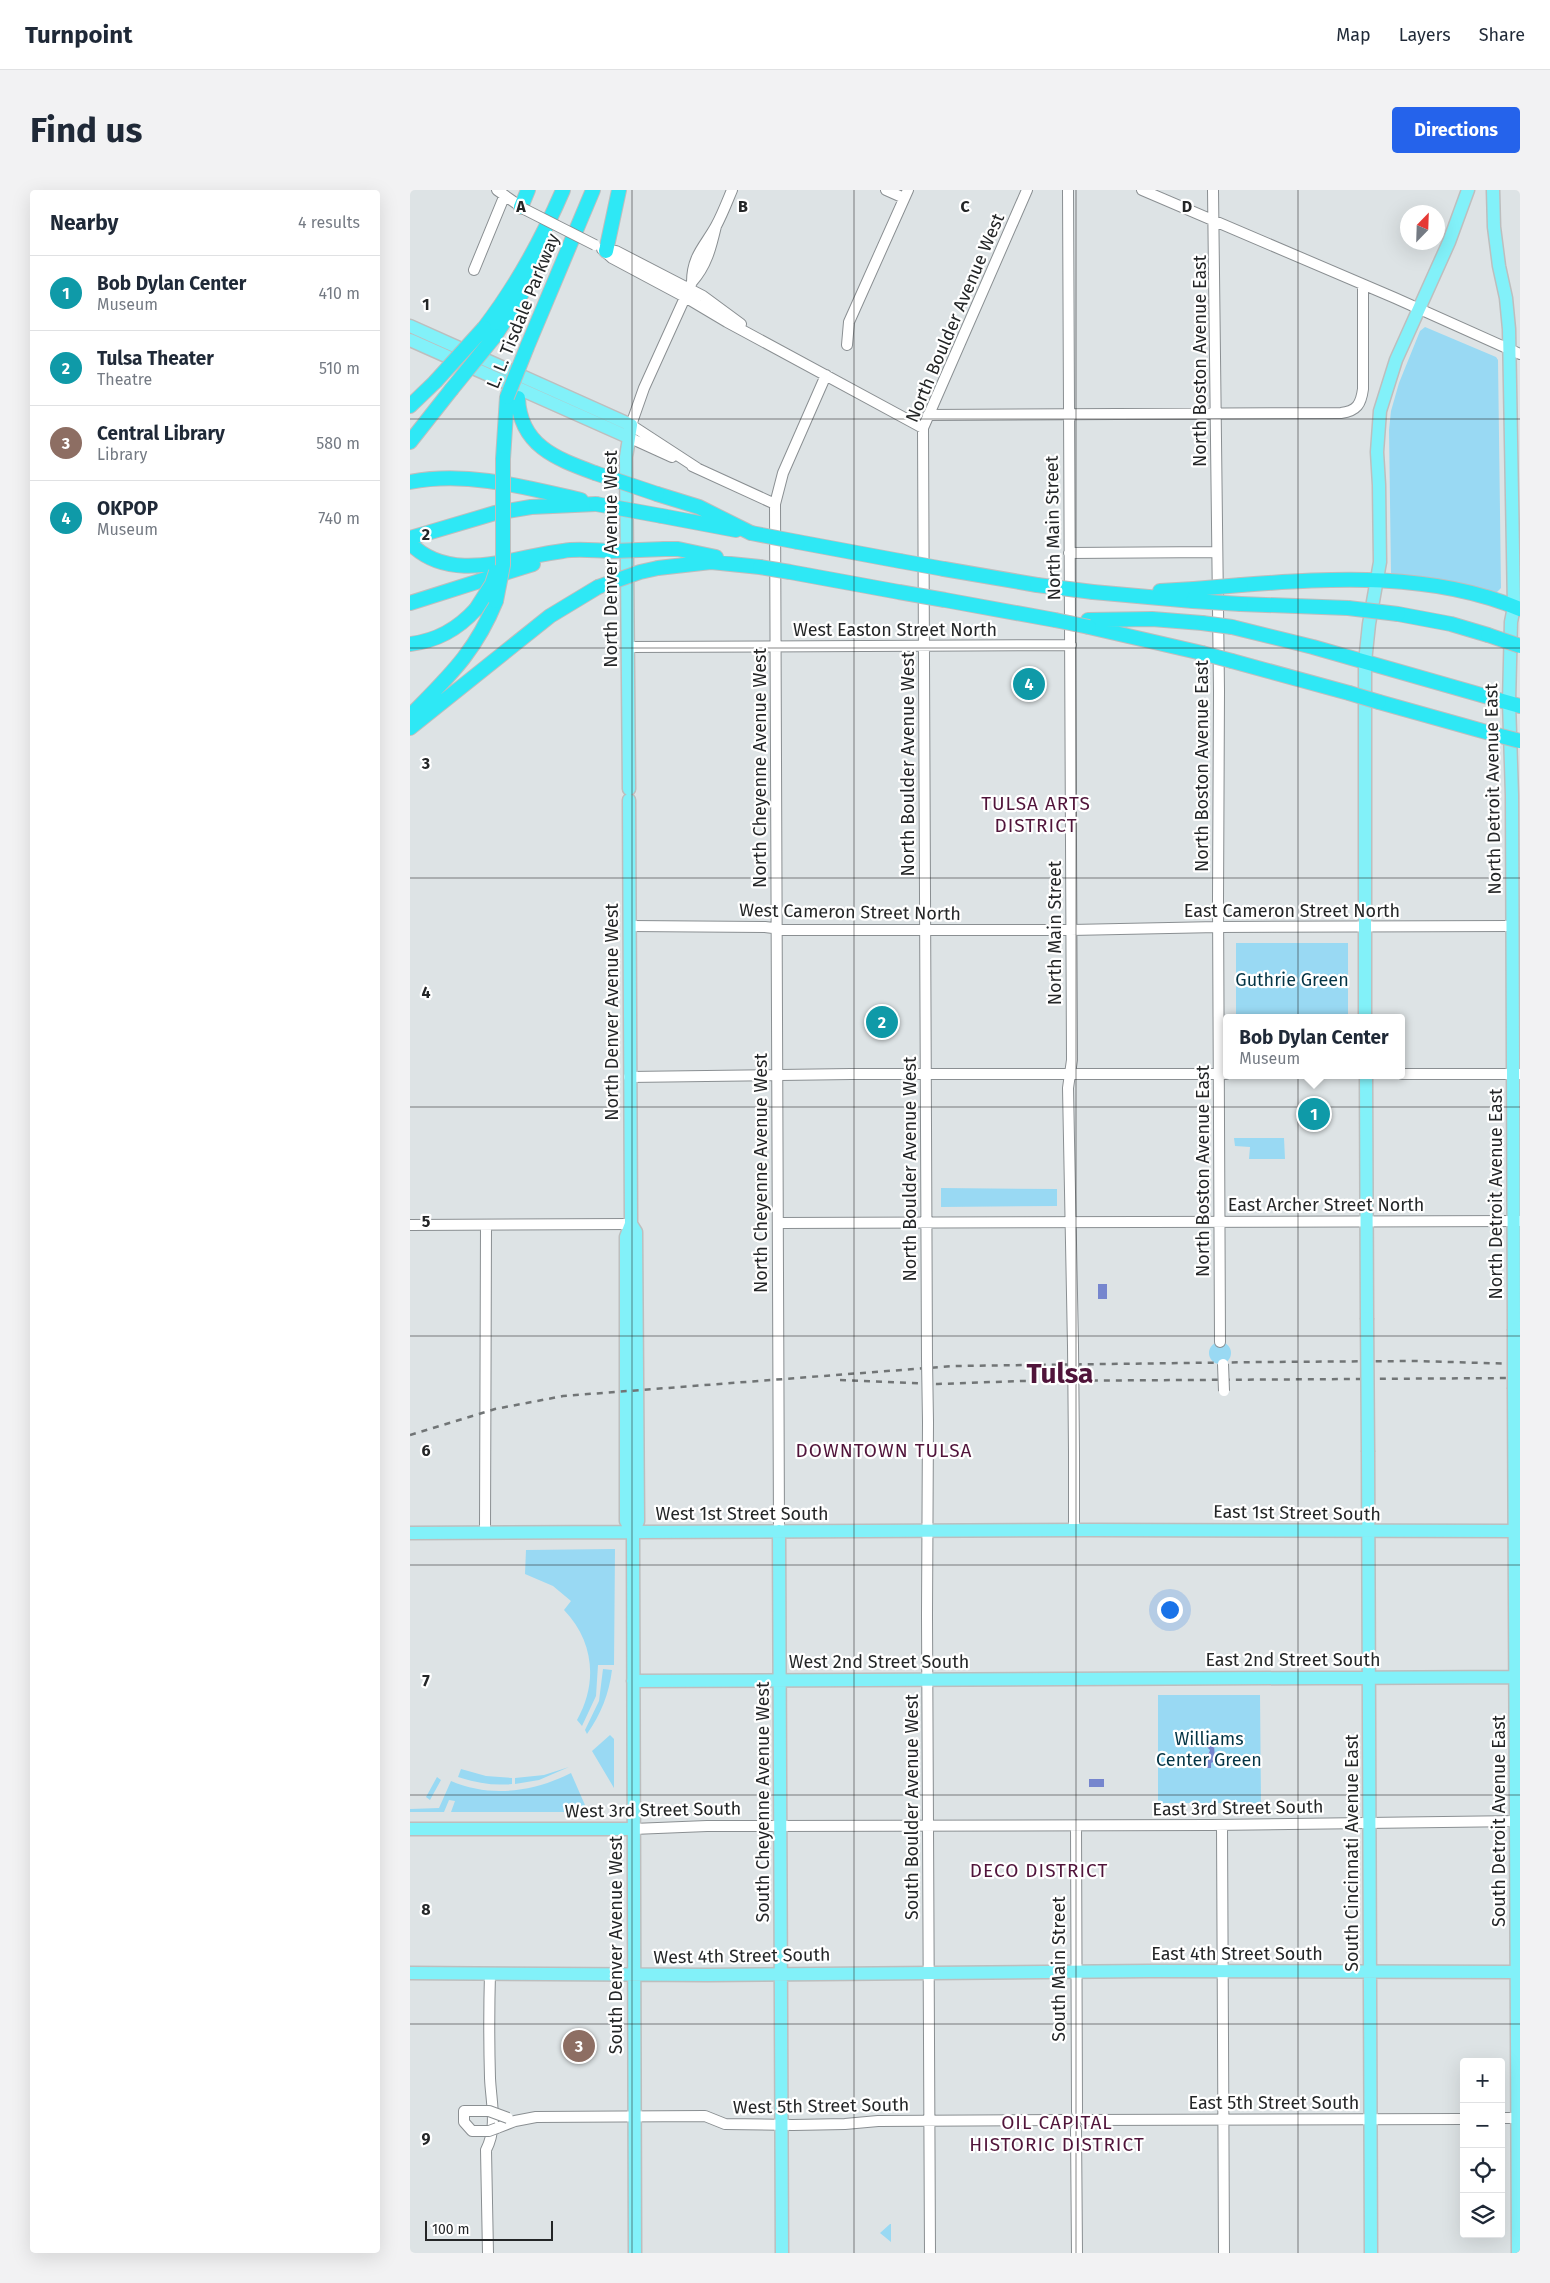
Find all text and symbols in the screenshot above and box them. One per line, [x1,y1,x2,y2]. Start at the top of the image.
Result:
text: Turnpoint [25,21,132,49]
text: Map [1336,24,1371,46]
text: Layers [1399,24,1451,46]
text: Share [1479,24,1525,46]
button: Directions [1392,107,1520,153]
text: Find us [30,109,142,151]
text: A [515,197,526,216]
text: B [738,197,748,216]
text: C [960,197,970,216]
text: D [1182,197,1192,216]
north arrow [1400,205,1445,250]
text: Nearby [50,210,118,236]
street label: North Boulder Avenue West [901,210,1009,426]
text: 4 results [298,213,360,232]
street label: L. L. Tisdale Parkway [482,230,564,392]
street label: North Boston Avenue East [1189,255,1211,467]
text: Bob Dylan Center [97,272,246,295]
text: 1 [62,284,70,303]
text: 410 m [319,284,360,303]
text: Museum [97,295,158,314]
text: 1 [422,295,430,314]
text: Tulsa Theater [97,347,214,370]
text: 2 [62,359,70,378]
text: 510 m [319,359,360,378]
text: Theatre [97,370,152,389]
text: Central Library [97,422,225,445]
text: 3 [62,434,70,453]
text: 580 m [316,434,360,453]
text: Library [97,445,147,464]
street label: North Denver Avenue West [600,450,622,668]
street label: North Main Street [1041,455,1065,600]
text: OKPOP [97,497,158,520]
text: 4 [61,509,71,528]
text: 740 m [318,509,360,528]
text: Museum [97,520,158,539]
text: 2 [422,525,430,544]
street label: West Easton Street North [793,619,997,641]
street label: North Cheyenne Avenue West [749,648,771,888]
street label: North Boulder Avenue West [897,651,919,876]
street label: North Boston Avenue East [1191,660,1213,872]
pin: 4 [1013,665,1045,703]
street label: North Detroit Avenue East [1480,683,1506,895]
text: 3 [421,754,430,773]
district label: TULSA ARTS DISTRICT [981,792,1091,837]
street label: North Main Street [1044,860,1066,1005]
street label: West Cameron Street North [739,899,961,925]
street label: East Cameron Street North [1184,900,1400,922]
street label: North Denver Avenue West [601,903,623,1121]
park label: Guthrie Green [1235,969,1349,991]
text: 4 [421,983,431,1002]
pin: 2 [866,1003,898,1041]
popup [1223,1014,1405,1079]
text: Bob Dylan Center [1239,1026,1389,1049]
text: Museum [1239,1049,1300,1068]
street label: North Cheyenne Avenue West [750,1053,772,1293]
street label: North Boulder Avenue West [899,1056,921,1281]
street label: North Boston Avenue East [1192,1065,1214,1277]
street label: North Detroit Avenue East [1485,1088,1507,1300]
pin: 1 [1298,1095,1330,1133]
street label: East Archer Street North [1228,1194,1424,1216]
text: 5 [422,1212,431,1231]
district label: Tulsa [1027,1357,1093,1390]
district label: DOWNTOWN TULSA [796,1439,972,1462]
text: 6 [421,1441,431,1460]
street label: East 1st Street South [1213,1501,1381,1525]
street label: West 1st Street South [655,1503,829,1525]
your location [1157,1597,1183,1623]
street label: East 2nd Street South [1205,1649,1381,1671]
street label: West 2nd Street South [789,1651,969,1673]
text: 7 [422,1671,430,1690]
street label: South Cheyenne Avenue West [752,1681,774,1922]
street label: South Boulder Avenue West [901,1694,923,1920]
street label: South Detroit Avenue East [1488,1714,1510,1927]
park label: Williams Center Green [1156,1728,1262,1771]
street label: South Cincinnati Avenue East [1341,1734,1363,1972]
street label: East 3rd Street South [1152,1796,1324,1820]
street label: West 3rd Street South [565,1797,741,1823]
street label: South Denver Avenue West [605,1835,627,2054]
district label: DECO DISTRICT [970,1859,1108,1882]
street label: South Main Street [1048,1896,1070,2042]
text: 8 [421,1900,431,1919]
street label: West 4th Street South [653,1943,831,1969]
street label: East 4th Street South [1151,1943,1323,1965]
pin: 3 [563,2027,595,2065]
map controls [1460,2058,1505,2238]
button: + [1460,2058,1505,2103]
street label: East 5th Street South [1189,2092,1359,2114]
street label: West 5th Street South [733,2093,909,2119]
button: − [1460,2103,1505,2148]
district label: OIL CAPITAL HISTORIC DISTRICT [969,2111,1145,2156]
text: 9 [422,2129,431,2148]
button: locate [1460,2148,1505,2193]
button: layers [1460,2193,1505,2238]
scale bar [425,2218,552,2241]
text: 100 m [432,2221,469,2238]

